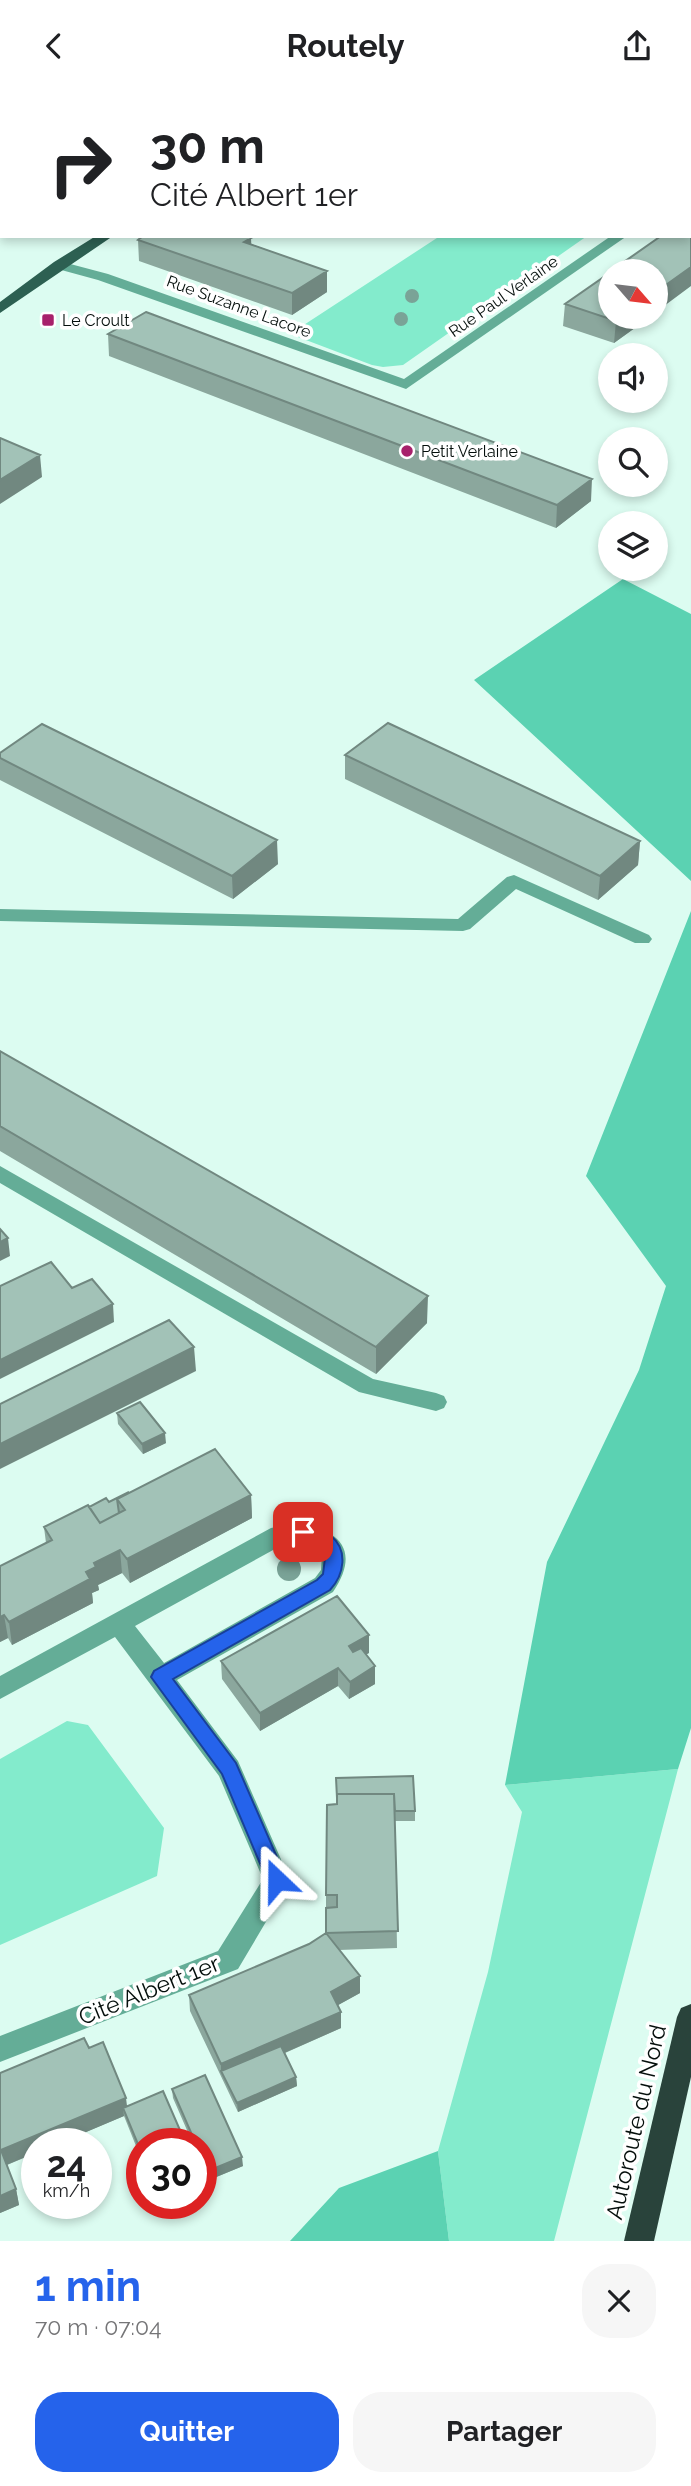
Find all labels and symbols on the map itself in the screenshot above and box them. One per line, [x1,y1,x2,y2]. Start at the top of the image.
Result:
street label: Rue Paul Verlaine [445,252,562,341]
north arrow [598,259,668,329]
street label: Rue Suzanne Lacore [164,272,314,341]
place label: Le Croult [62,311,130,330]
marker: Le Croult [40,312,56,328]
place label: Petit Verlaine [421,442,518,461]
marker: Petit Verlaine [399,443,415,459]
pin [273,1502,333,1562]
position arrow [240,1843,314,1917]
street label: Cité Albert 1er [74,1949,223,2030]
street label: Autoroute du Nord [600,2022,671,2222]
speed limit sign: 30 [126,2128,217,2219]

